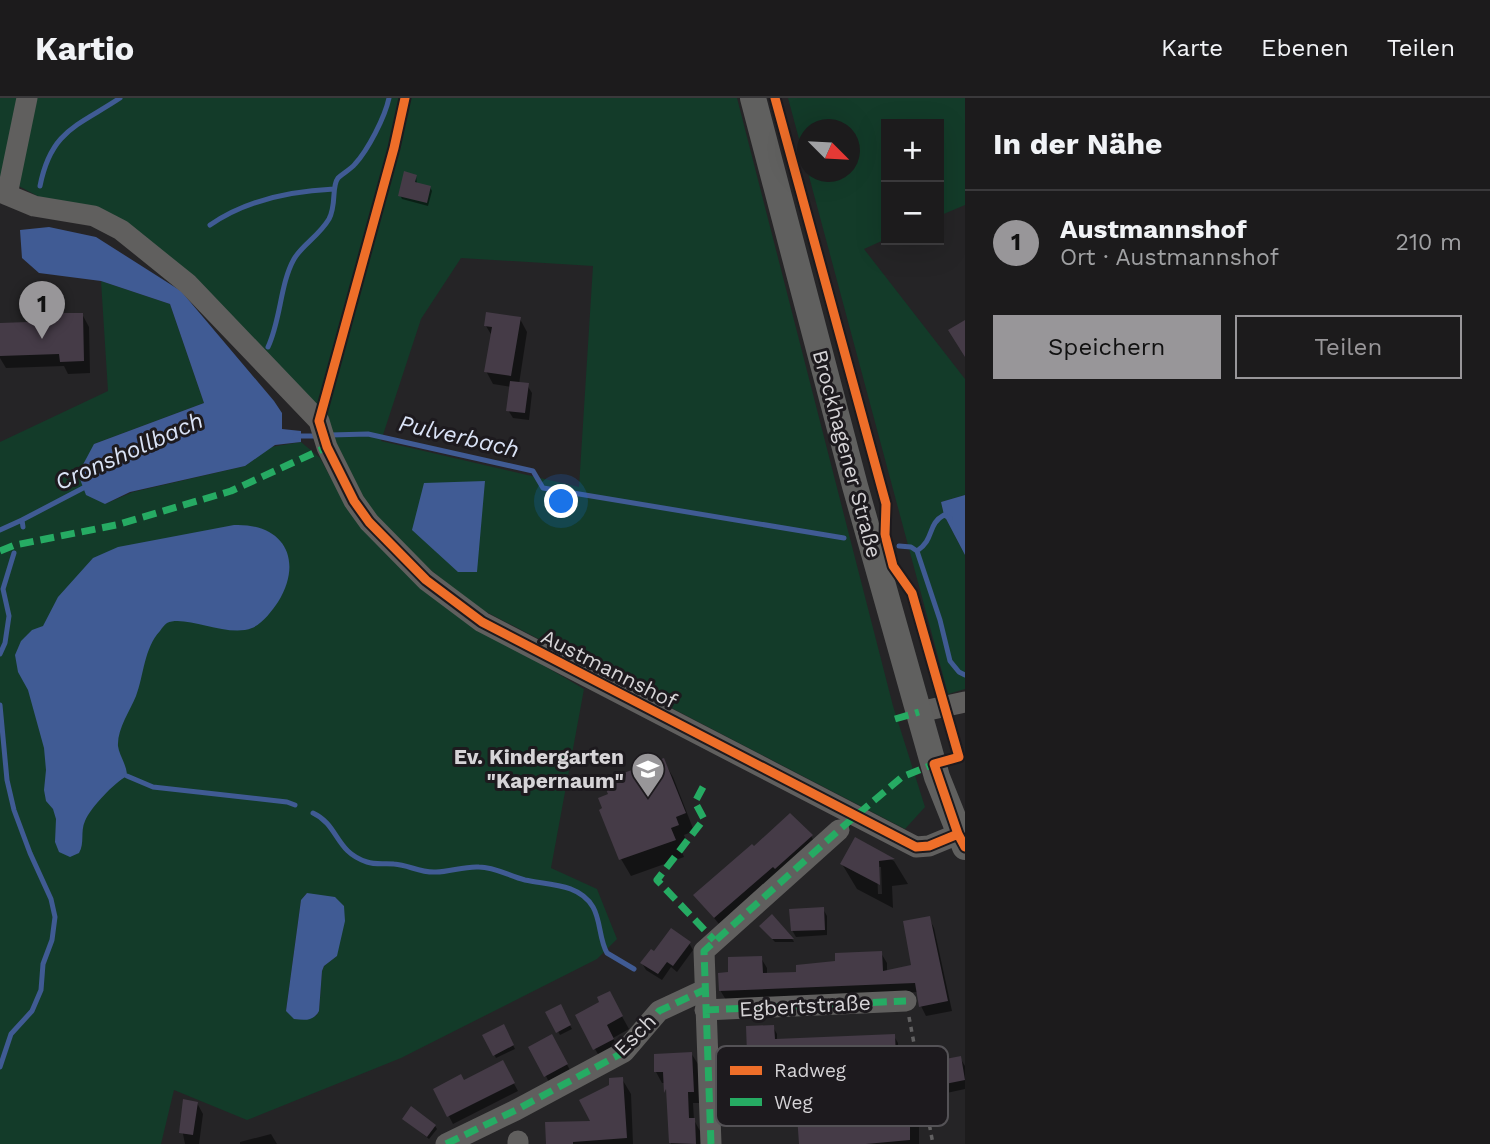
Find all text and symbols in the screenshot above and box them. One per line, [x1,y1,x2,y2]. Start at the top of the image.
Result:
text: Kartio [35,29,134,68]
text: Karte [1161,34,1223,62]
text: Ebenen [1261,34,1349,62]
text: Teilen [1387,34,1455,62]
north arrow [797,119,860,182]
map controls [881,119,944,245]
button: + [881,119,944,182]
text: In der Nähe [993,126,1162,161]
button: − [881,182,944,245]
text: Austmannshof [1060,214,1247,244]
text: 1 [1011,229,1021,256]
text: 210 m [1396,229,1462,256]
text: Ort · Austmannshof [1060,244,1279,271]
pin: 1 [19,281,65,339]
button: Speichern [993,315,1221,379]
button: Teilen [1235,315,1462,379]
street label: Brockhagener Straße [808,347,887,561]
water label: Cronshollbach [51,407,207,496]
water label: Pulverbach [396,410,522,463]
your location [544,484,578,518]
street label: Austmannshof [537,624,681,714]
place label: Ev. Kindergarten "Kapernaum" [454,744,624,793]
school or university icon: Ev. Kindergarten "Kapernaum" [629,750,667,799]
street label: Egbertstraße [739,990,871,1021]
street label: Esch [608,1008,661,1061]
legend [716,1046,948,1126]
text: Radweg [774,1059,847,1082]
text: Weg [774,1091,814,1114]

